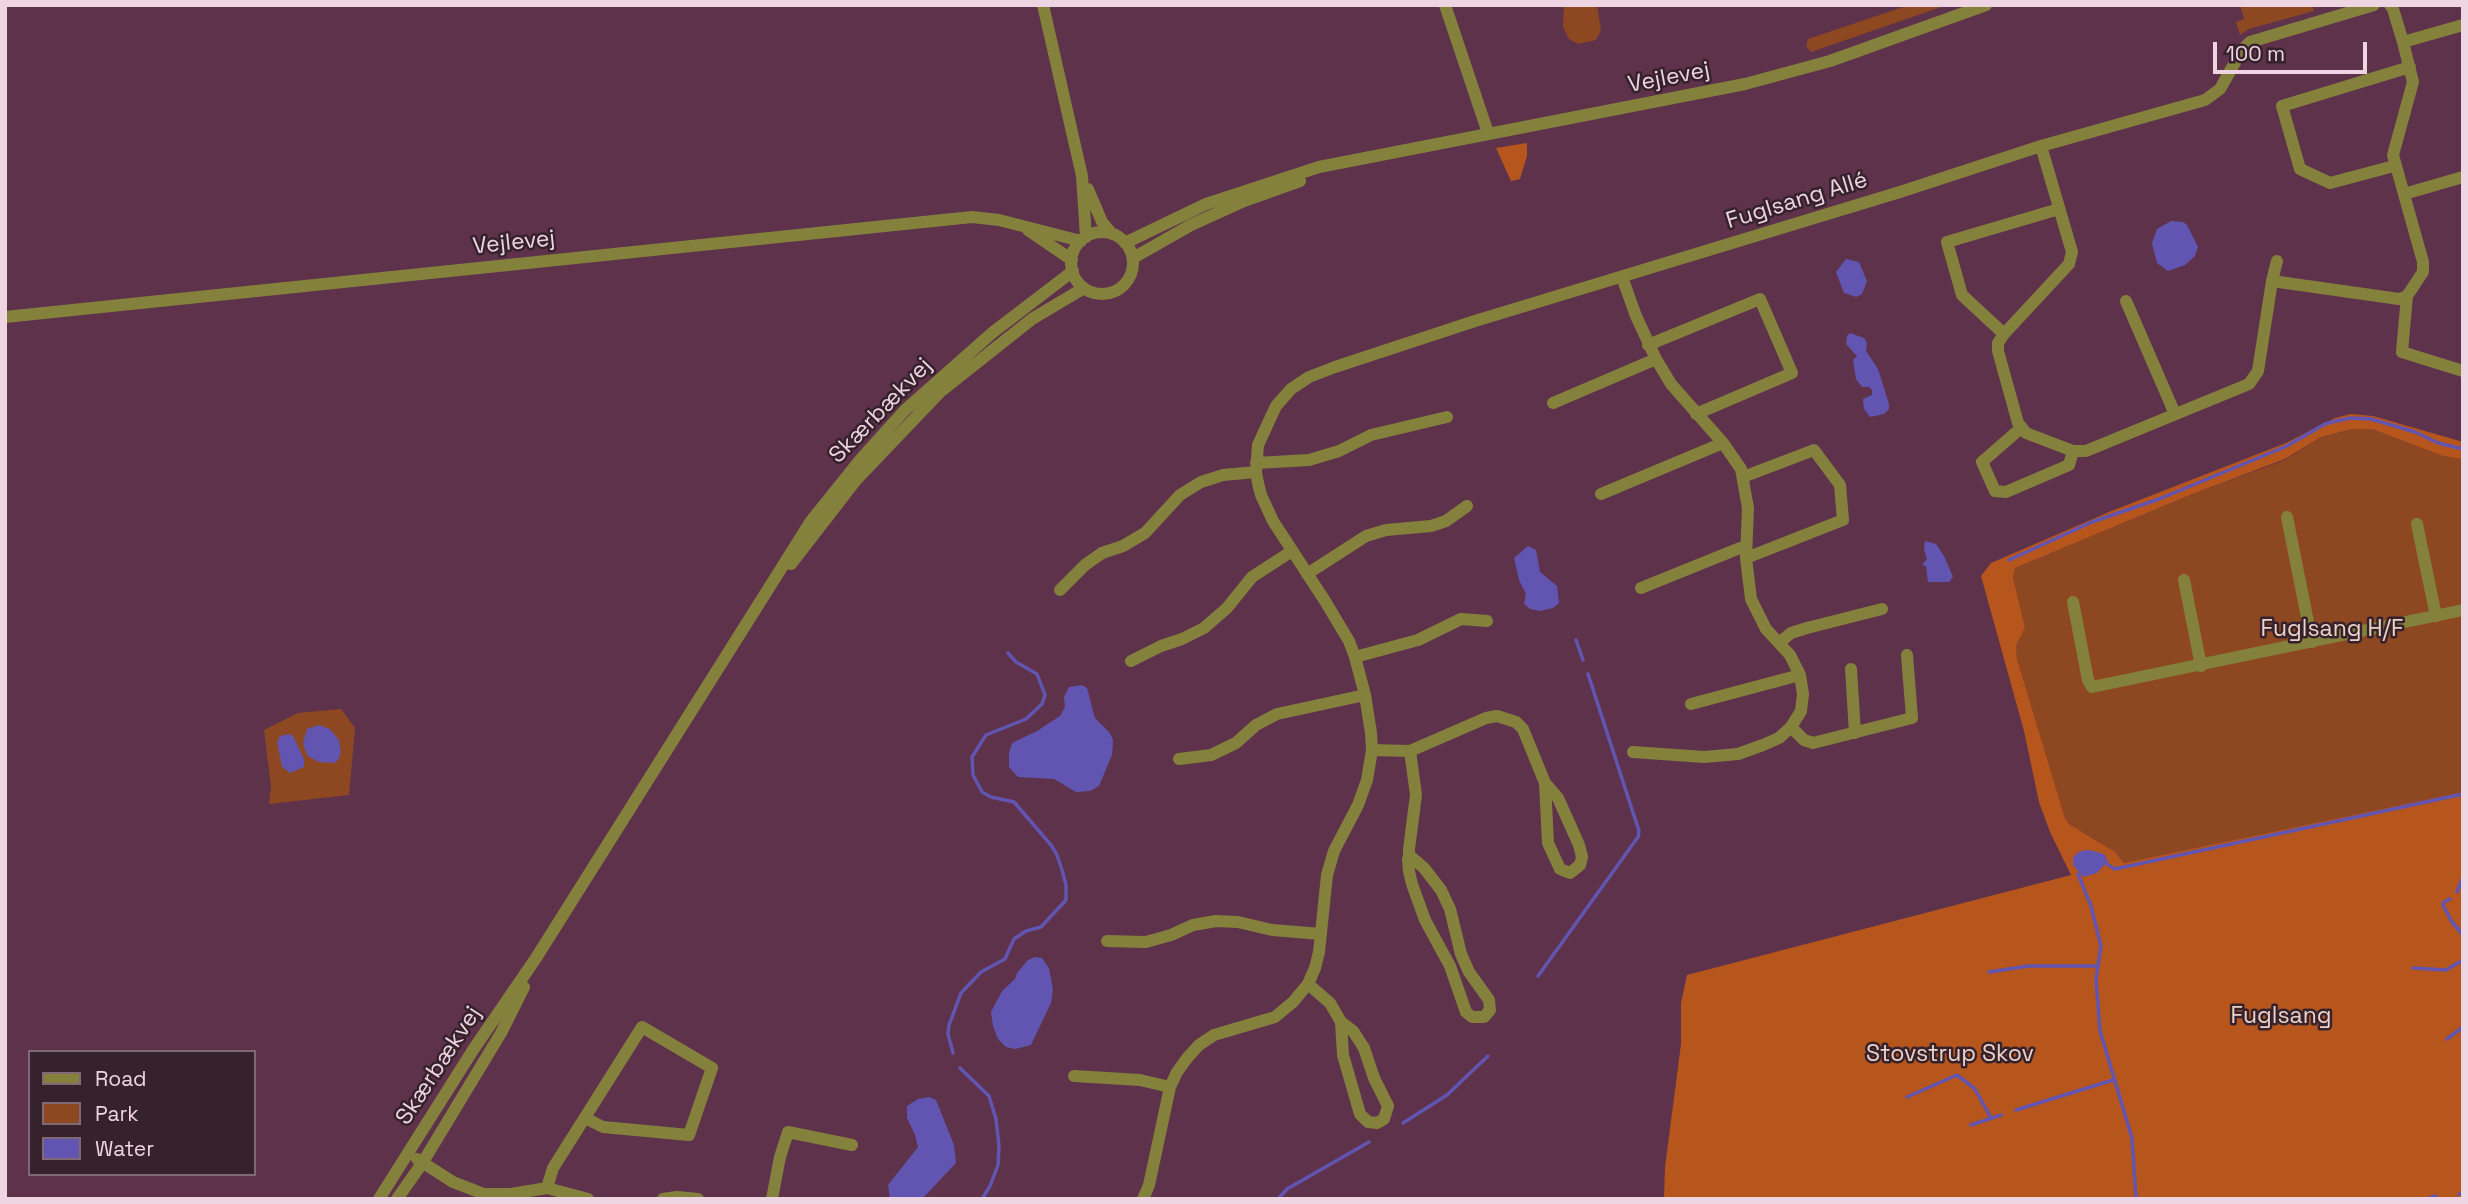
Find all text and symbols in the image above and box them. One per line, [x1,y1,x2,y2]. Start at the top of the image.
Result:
scale bar [2216,28,2370,72]
text: 100 m [2226,40,2285,67]
street label: Vejlevej [1626,57,1712,99]
street label: Fuglsang Allé [1723,166,1871,236]
street label: Vejlevej [471,225,557,261]
street label: Skærbækvej [824,353,938,469]
park label: Fuglsang H/F [2261,616,2403,644]
street label: Skærbækvej [390,1002,488,1130]
park label: Fuglsang [2230,1003,2332,1031]
park label: Stovstrup Skov [1866,1041,2034,1069]
legend [28,1050,256,1176]
text: Road [95,1065,147,1092]
text: Park [95,1100,139,1127]
text: Water [95,1135,154,1162]

